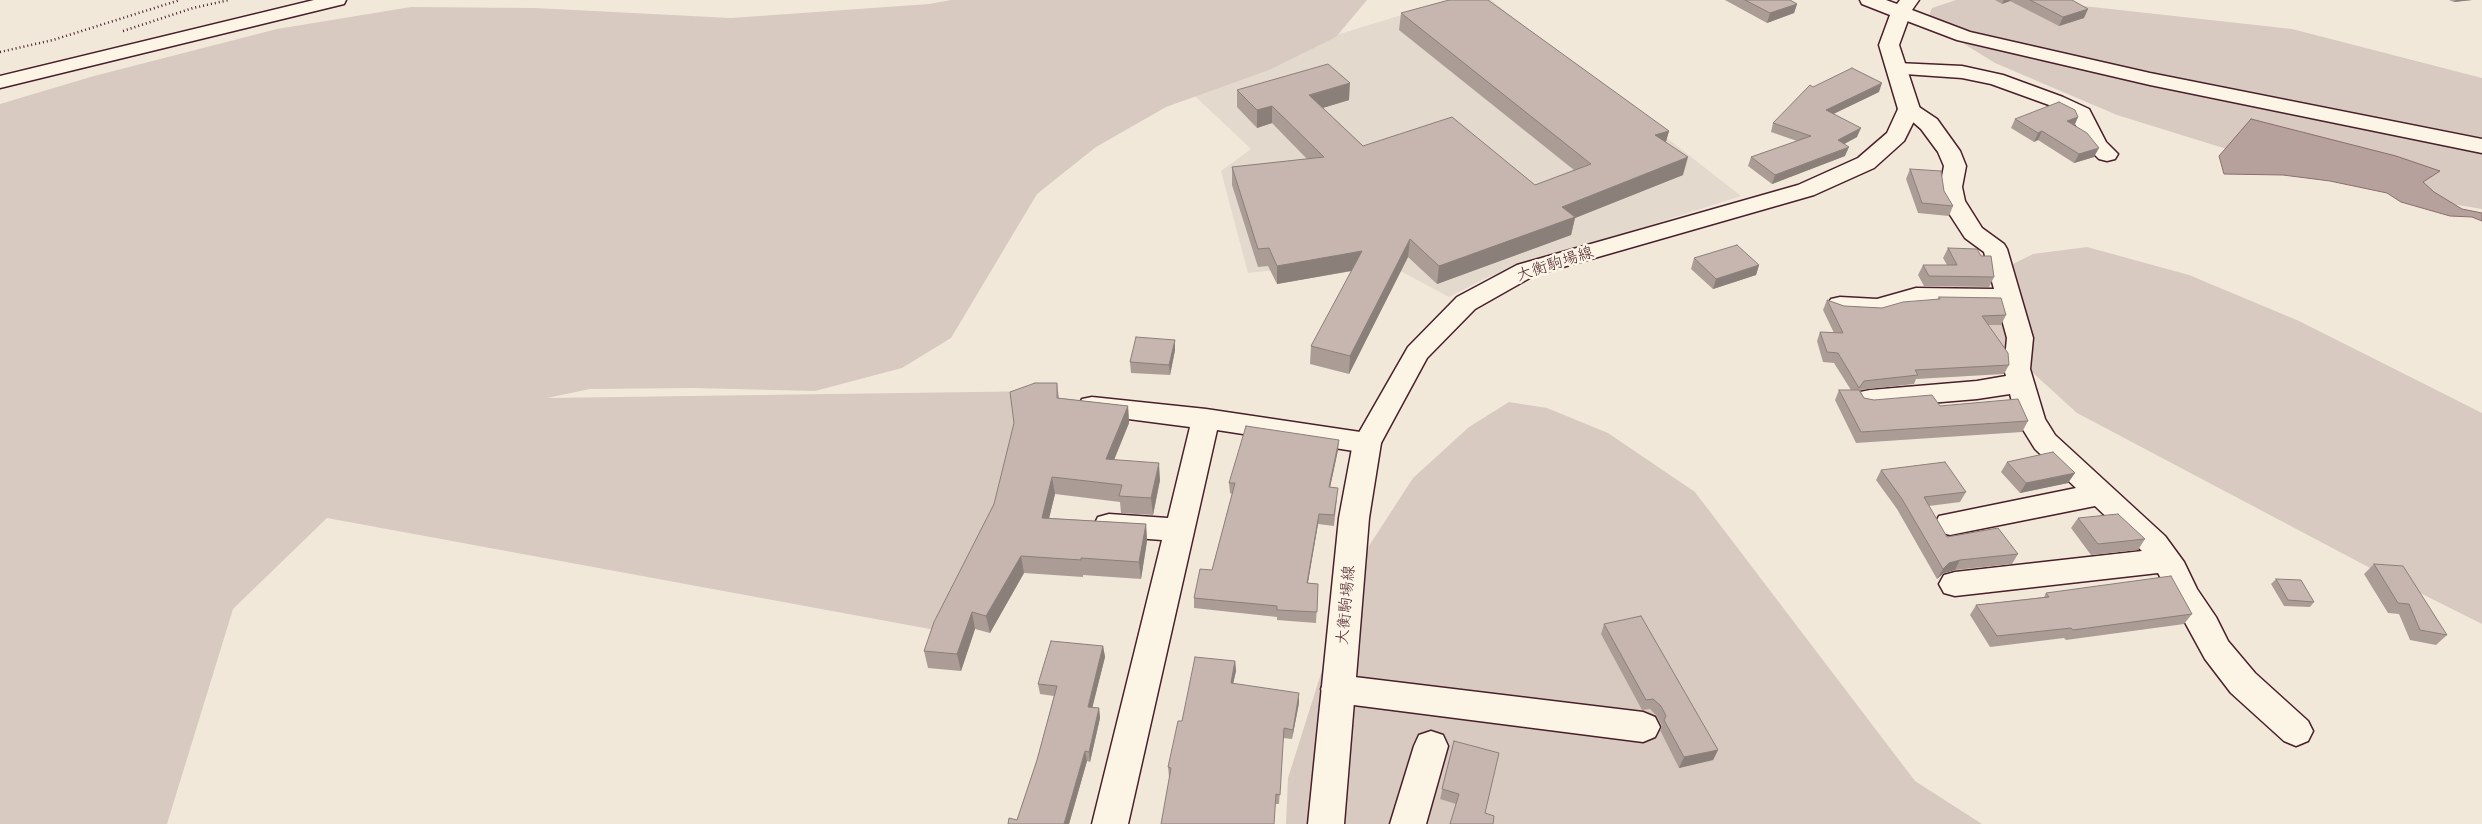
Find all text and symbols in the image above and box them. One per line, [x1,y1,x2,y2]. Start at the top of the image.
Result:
street label: 大衡駒場線 [1514,243,1596,285]
street label: 大衡駒場線 [1333,564,1359,646]

